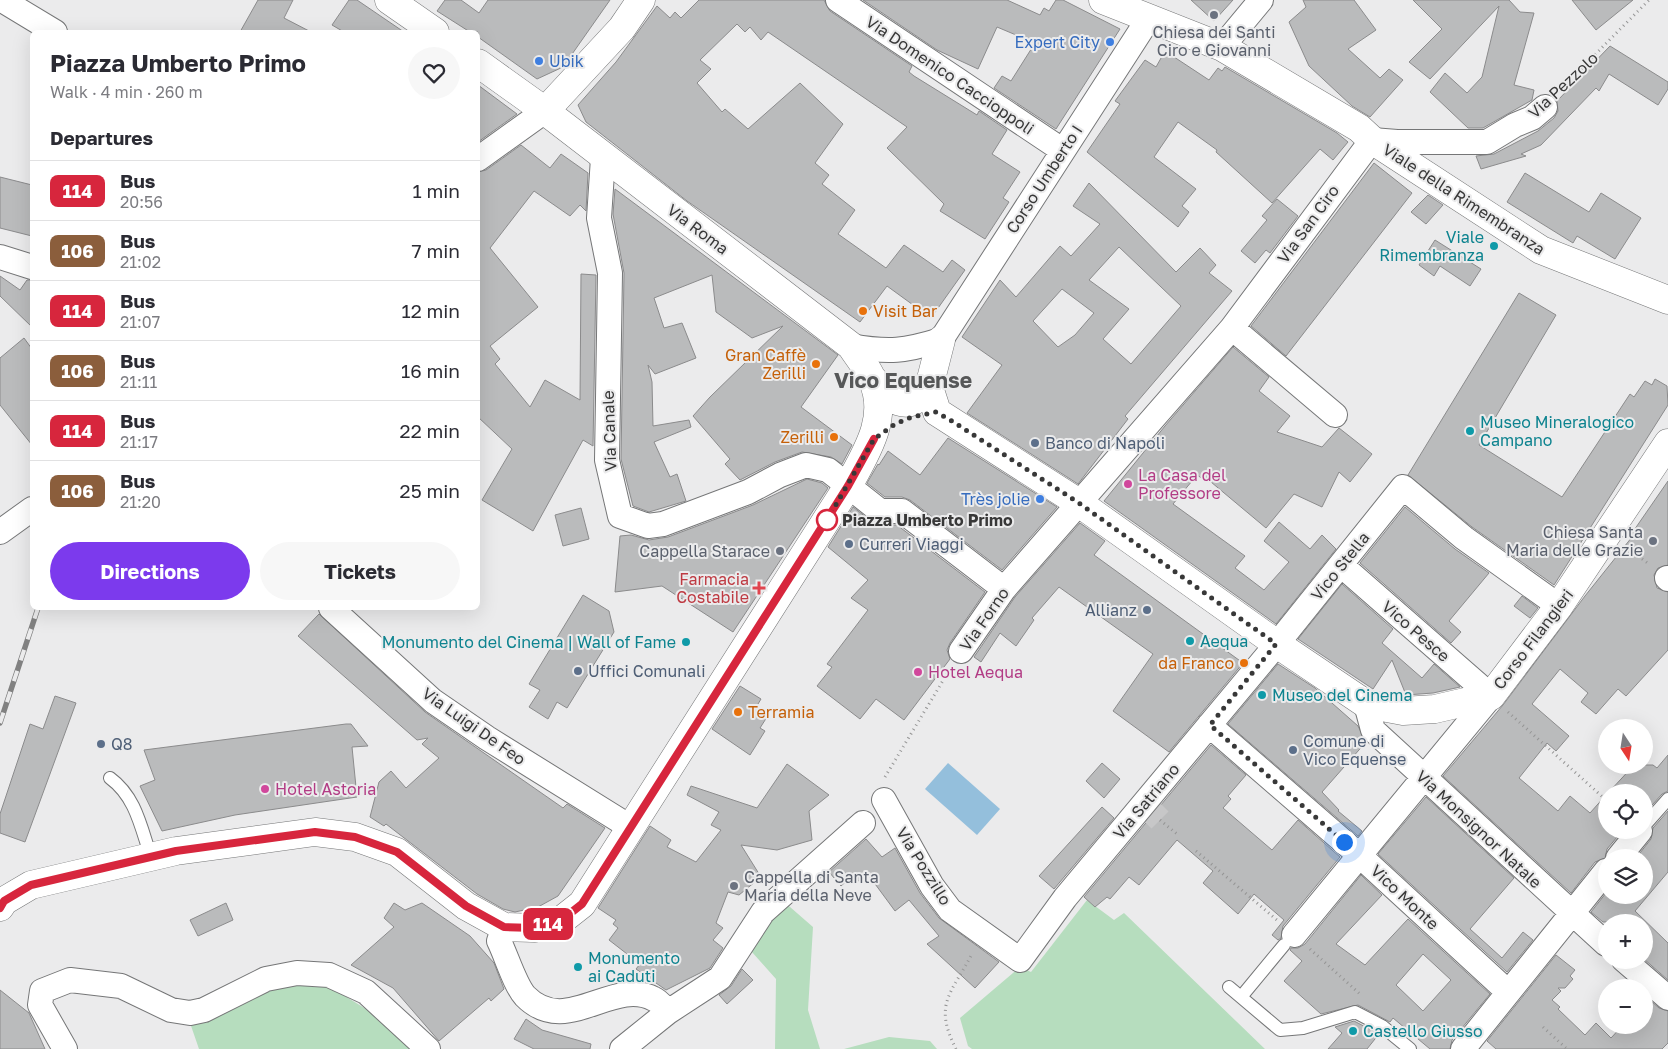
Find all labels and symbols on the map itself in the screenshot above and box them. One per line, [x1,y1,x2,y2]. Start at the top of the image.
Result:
marker: Chiesa dei Santi Ciro e Giovanni [1208,9,1220,21]
street label: Via Domenico Caccioppoli [862,11,1038,139]
place label: Chiesa dei Santi Ciro e Giovanni [1153,22,1275,60]
place label: Expert City [1015,32,1100,52]
marker: Expert City [1104,36,1116,48]
street label: Via Pezzolo [1524,48,1602,122]
place label: Ubik [549,51,584,71]
marker: Ubik [533,55,545,67]
street label: Corso Umberto I [1001,121,1087,237]
street label: Viale della Rimembranza [1379,139,1549,259]
street label: Via San Ciro [1273,181,1343,267]
street label: Via Roma [663,199,733,259]
place label: Viale Rimembranza [1379,227,1484,265]
marker: Viale Rimembranza [1488,240,1500,252]
place label: Visit Bar [873,301,937,321]
marker: Visit Bar [857,305,869,317]
place label: Gran Caffè Zerilli [725,345,806,383]
marker: Gran Caffè Zerilli [810,358,822,370]
district label: Vico Equense [834,367,972,393]
street label: Via Canale [598,390,620,472]
place label: Museo Mineralogico Campano [1480,412,1634,450]
marker: Museo Mineralogico Campano [1464,425,1476,437]
place label: Zerilli [780,427,824,447]
marker: Zerilli [828,431,840,443]
place label: Banco di Napoli [1045,433,1165,453]
marker: Banco di Napoli [1029,437,1041,449]
place label: La Casa del Professore [1138,465,1226,503]
marker: La Casa del Professore [1122,478,1134,490]
place label: Très jolie [961,489,1030,509]
marker: Très jolie [1034,493,1046,505]
marker: Piazza Umberto Primo [816,509,838,531]
place label: Piazza Umberto Primo [842,510,1013,530]
place label: Chiesa Santa Maria delle Grazie [1506,522,1643,560]
street label: Vico Stella [1306,528,1374,604]
place label: Curreri Viaggi [859,534,964,554]
marker: Chiesa Santa Maria delle Grazie [1647,535,1659,547]
marker: Curreri Viaggi [843,538,855,550]
place label: Cappella Starace [639,541,770,561]
marker: Cappella Starace [774,545,786,557]
place label: Farmacia Costabile [676,569,749,607]
marker: Farmacia Costabile [753,582,765,594]
street label: Via Forno [955,583,1013,655]
street label: Corso Filangieri [1489,585,1577,693]
street label: Vico Pesce [1378,596,1454,666]
place label: Allianz [1085,600,1137,620]
marker: Allianz [1141,604,1153,616]
place label: Aequa [1200,631,1248,651]
place label: Monumento del Cinema | Wall of Fame [382,632,676,652]
marker: Aequa [1184,635,1196,647]
marker: Monumento del Cinema | Wall of Fame [680,636,692,648]
place label: da Franco [1158,653,1234,673]
marker: da Franco [1238,657,1250,669]
place label: Uffici Comunali [588,661,705,681]
place label: Hotel Aequa [928,662,1023,682]
marker: Uffici Comunali [572,665,584,677]
marker: Hotel Aequa [912,666,924,678]
street label: Via Luigi De Feo [418,683,530,769]
place label: Museo del Cinema [1272,685,1413,705]
marker: Museo del Cinema [1256,689,1268,701]
place label: Terramia [748,702,815,722]
marker: Terramia [732,706,744,718]
north arrow [1598,719,1652,774]
place label: Comune di Vico Equense [1303,731,1406,769]
place label: Q8 [111,734,133,754]
marker: Q8 [95,738,107,750]
marker: Comune di Vico Equense [1287,744,1299,756]
street label: Via Satriano [1109,759,1183,843]
street label: Via Monsignor Natale [1412,766,1546,892]
place label: Hotel Astoria [275,779,376,799]
marker: Hotel Astoria [259,783,271,795]
street label: Via Pozzillo [892,823,956,909]
your location [1332,830,1357,855]
street label: Vico Monte [1367,860,1443,934]
place label: Cappella di Santa Maria della Neve [744,867,879,905]
marker: Cappella di Santa Maria della Neve [728,880,740,892]
line badge: 114 [519,908,577,940]
place label: Monumento ai Caduti [588,948,680,986]
marker: Monumento ai Caduti [572,961,584,973]
place label: Castello Giusso [1363,1021,1483,1041]
marker: Castello Giusso [1347,1025,1359,1037]

